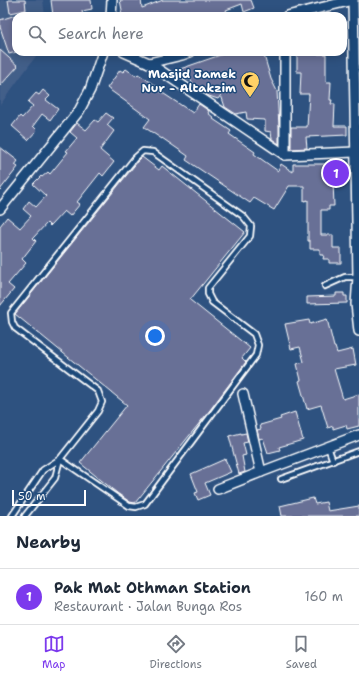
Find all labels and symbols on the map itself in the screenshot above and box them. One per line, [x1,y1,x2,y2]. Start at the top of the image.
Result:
place label: Masjid Jamek Nur - Altakzim [142,66,236,96]
mosque icon: Masjid Jamek Nur - Altakzim [239,70,261,98]
pin: 1 [323,158,349,188]
your location [145,326,165,346]
scale bar [12,488,86,507]

